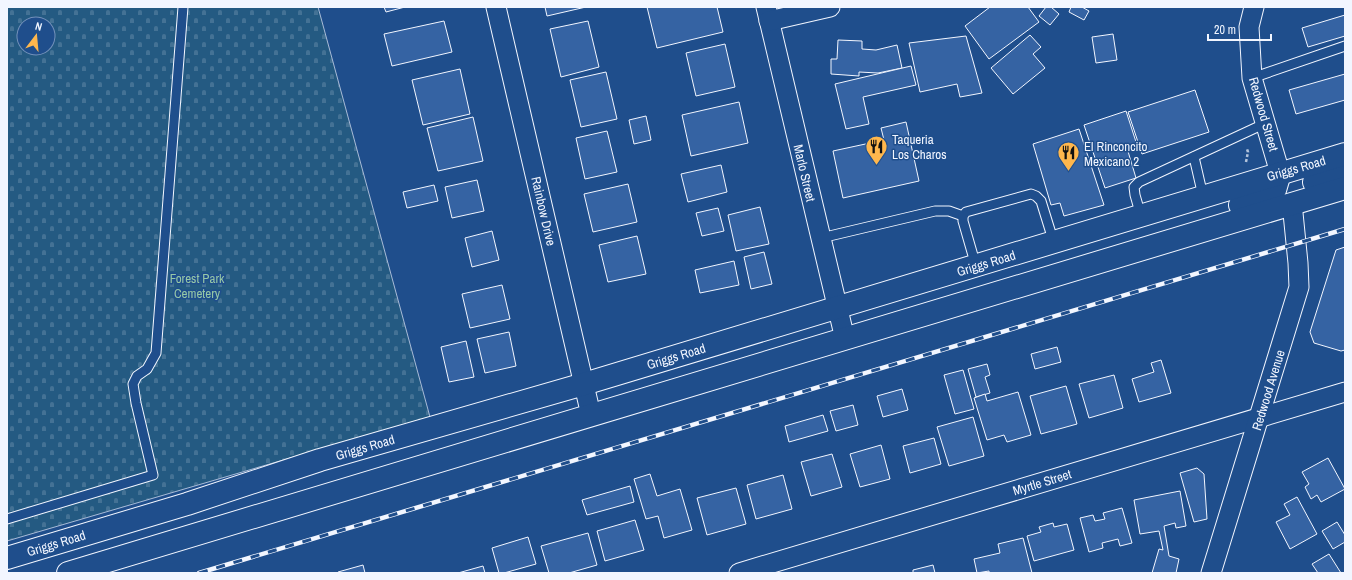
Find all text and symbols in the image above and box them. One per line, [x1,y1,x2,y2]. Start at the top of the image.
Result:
north arrow [16,16,56,56]
scale bar [1208,16,1271,42]
text: N [34,19,44,34]
text: 20 m [1214,22,1236,38]
street label: Redwood Street [1245,75,1282,153]
place label: Taqueria Los Charos [892,131,947,163]
restaurant icon: Taqueria Los Charos [863,133,889,166]
place label: El Rinconcito Mexicano 2 [1084,138,1147,170]
restaurant icon: El Rinconcito Mexicano 2 [1055,140,1081,173]
street label: Marlo Street [790,143,819,203]
street label: Griggs Road [1265,152,1328,185]
street label: Rainbow Drive [527,175,560,247]
street label: Griggs Road [955,246,1018,280]
park label: Forest Park Cemetery [170,270,225,302]
street label: Griggs Road [645,339,708,373]
street label: Redwood Avenue [1248,348,1289,433]
street label: Griggs Road [334,431,397,464]
street label: Myrtle Street [1011,466,1074,499]
street label: Griggs Road [25,526,88,560]

